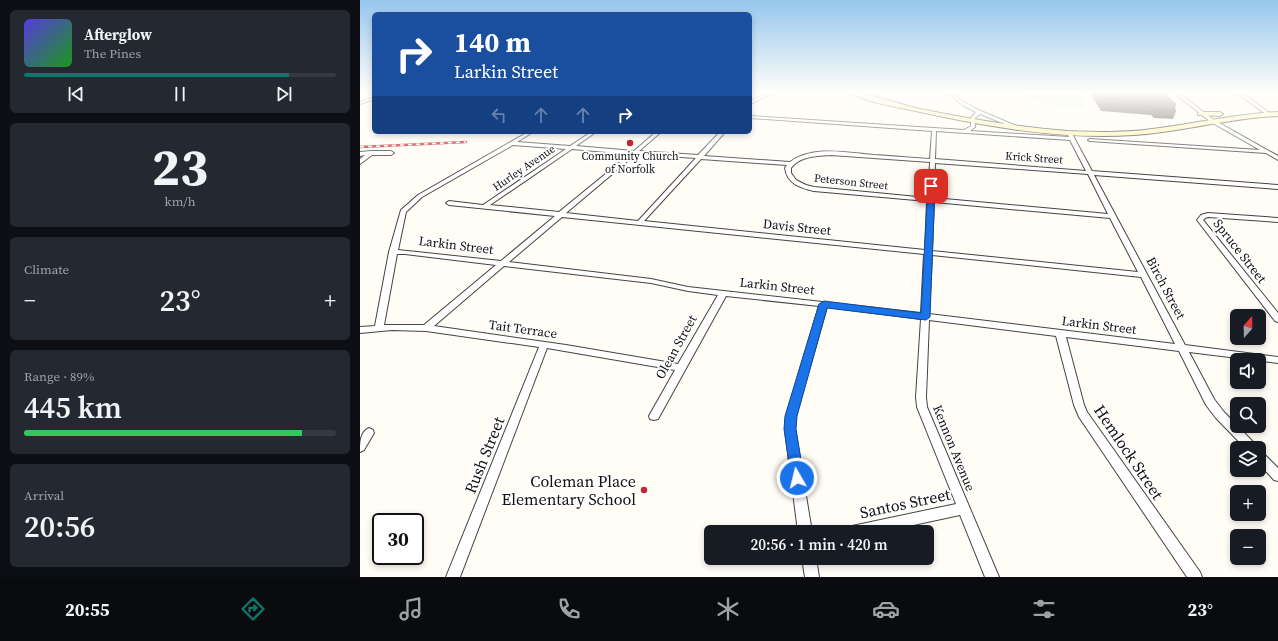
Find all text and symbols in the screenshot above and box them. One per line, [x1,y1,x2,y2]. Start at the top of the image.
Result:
text: 140 m [454,23,531,61]
text: Afterglow [84,24,152,45]
icon: right [388,28,440,80]
text: The Pines [84,45,141,62]
text: Larkin Street [454,59,558,84]
icon: previous [65,83,87,105]
icon: pause [169,83,191,105]
icon: next [273,83,295,105]
icon: left [488,104,510,126]
icon: ahead [530,104,552,126]
icon: ahead [572,104,594,126]
icon: right [614,104,636,126]
text: 23 [152,131,208,202]
marker: Community Church of Norfolk [625,138,635,148]
street label: Hurley Avenue [490,141,559,194]
place label: Community Church of Norfolk [581,149,679,177]
street label: Krick Street [1005,149,1064,168]
pin [914,169,948,203]
street label: Peterson Street [813,171,889,193]
icon: arrive [920,175,942,197]
text: km/h [165,193,195,210]
street label: Davis Street [762,215,833,239]
street label: Spruce Street [1210,216,1271,287]
street label: Larkin Street [418,232,495,258]
street label: Birch Street [1143,254,1190,323]
text: Climate [24,261,69,278]
street label: Larkin Street [739,274,816,298]
text: 23° [159,280,201,321]
text: − [24,285,36,315]
text: + [324,285,336,315]
north arrow [1230,309,1266,345]
map controls [1230,309,1266,565]
street label: Olean Street [651,311,701,382]
street label: Larkin Street [1061,312,1138,338]
street label: Tait Terrace [488,316,559,342]
button: sound [1230,353,1266,389]
text: Range · 89% [24,368,95,385]
text: 445 km [24,387,122,428]
button: search [1230,397,1266,433]
street label: Hemlock Street [1089,400,1169,504]
street label: Kennon Avenue [929,402,979,494]
street label: Rush Street [459,413,510,497]
button: layers [1230,441,1266,477]
position arrow [776,457,818,499]
place label: Coleman Place Elementary School [502,470,636,510]
street label: Santos Street [858,483,953,523]
marker: Coleman Place Elementary School [639,485,649,495]
button: + [1230,485,1266,521]
text: Arrival [24,487,64,504]
text: 20:56 [24,506,95,547]
speed limit sign: 30 [372,513,424,565]
button: − [1230,529,1266,565]
text: 20:56 · 1 min · 420 m [751,534,887,555]
icon: directions [239,595,267,623]
icon: music [397,595,425,623]
icon: phone [555,595,583,623]
icon: climate [714,595,742,623]
icon: car [872,595,900,623]
icon: filters [1030,595,1058,623]
text: 20:55 [65,597,109,622]
text: 23° [1188,597,1213,622]

